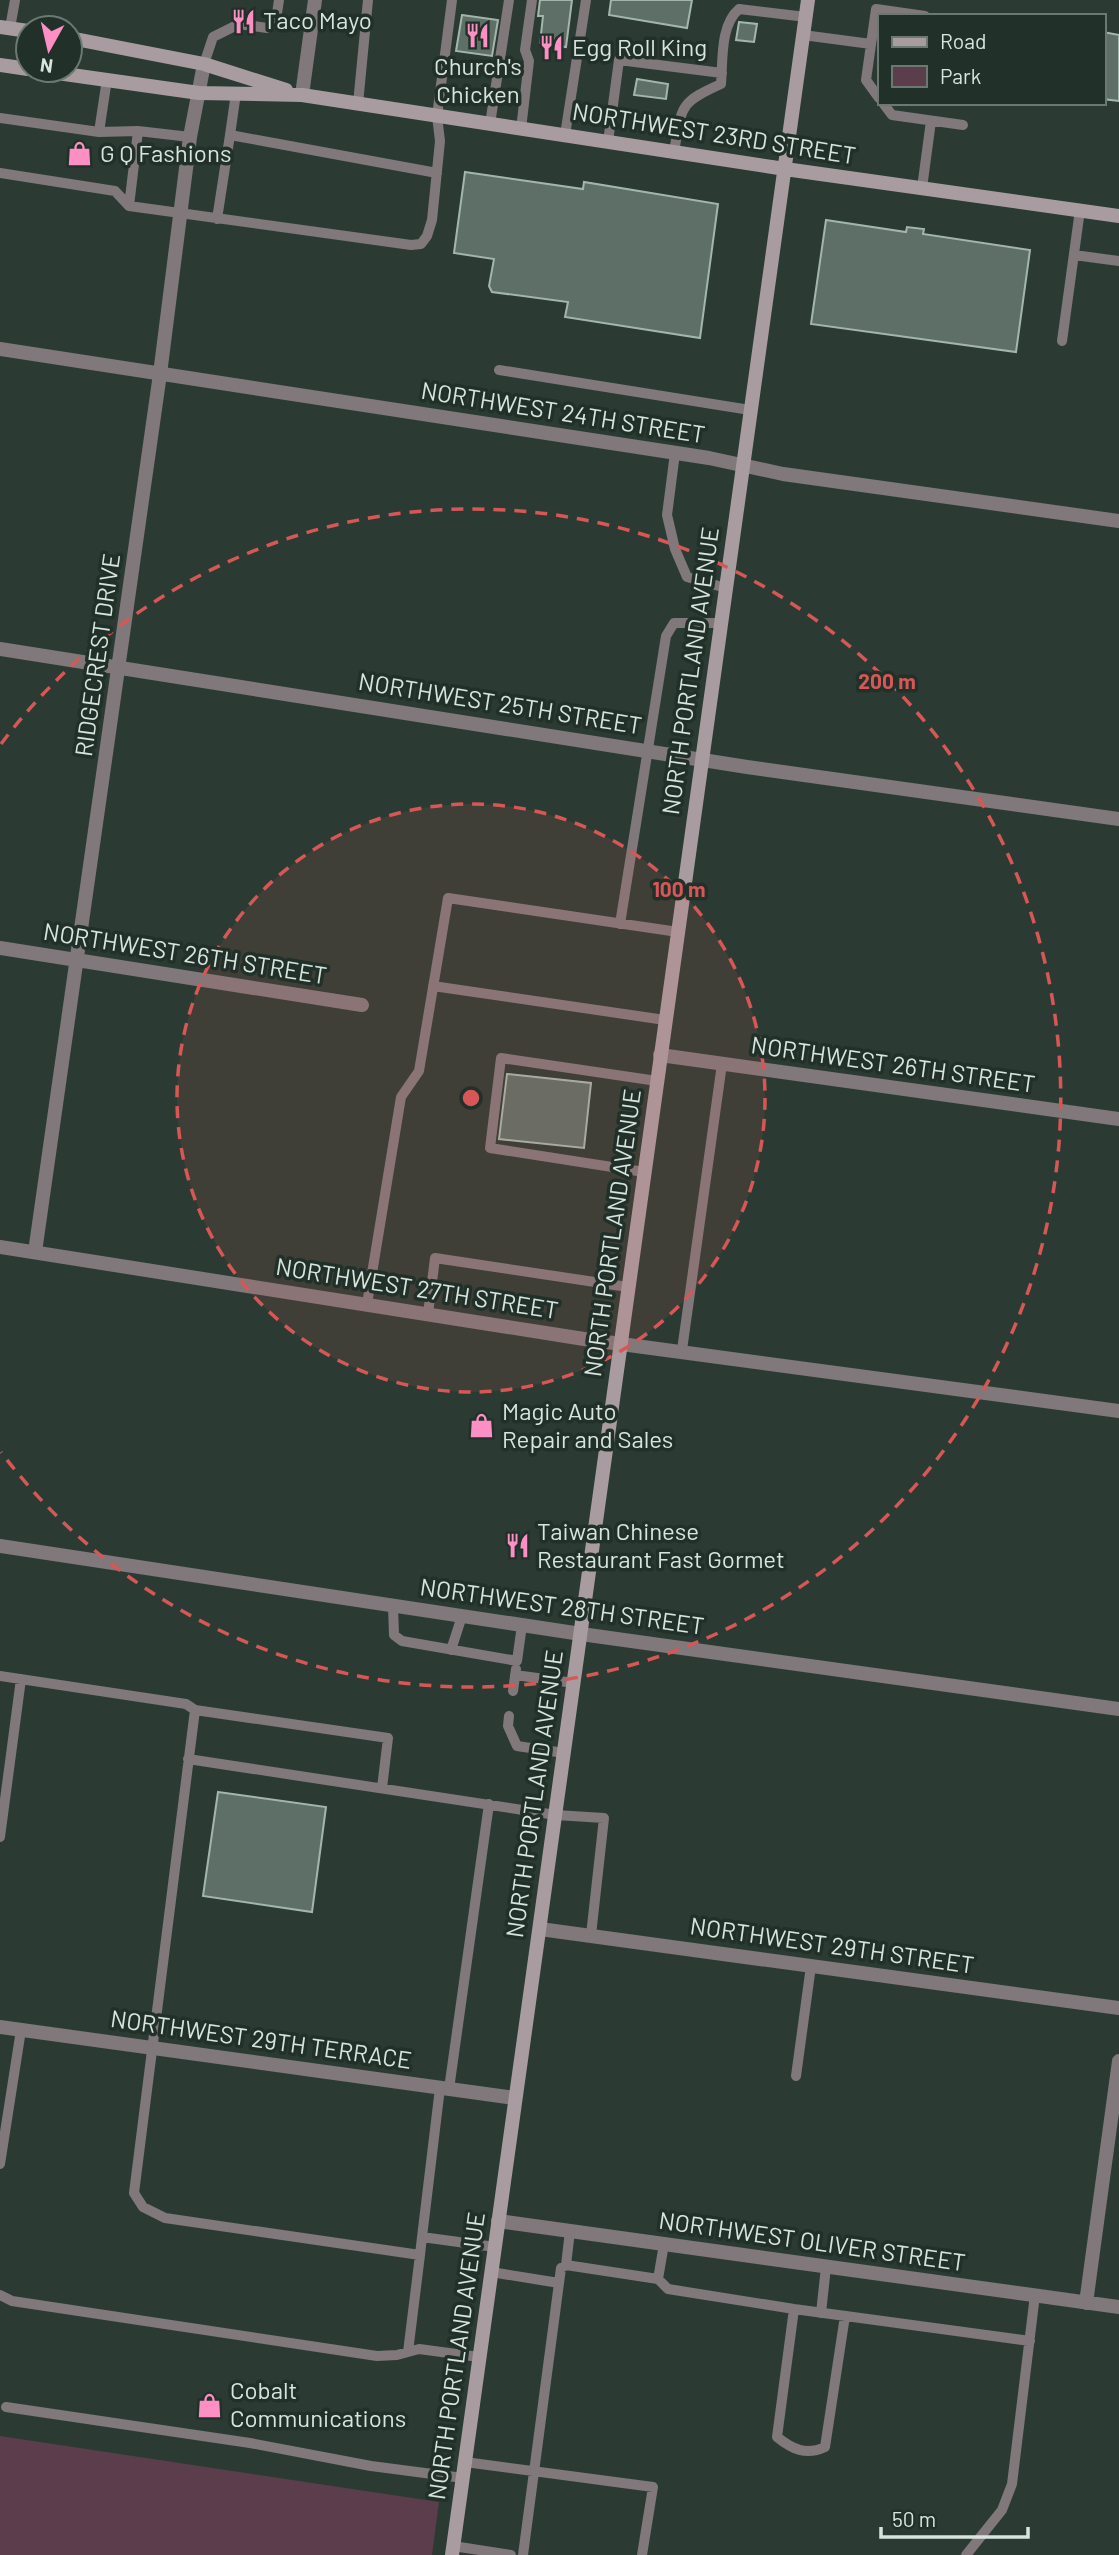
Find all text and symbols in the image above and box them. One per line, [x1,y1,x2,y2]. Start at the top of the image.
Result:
place label: Taco Mayo [263,5,372,34]
restaurant icon: Taco Mayo [229,7,257,35]
north arrow [14,14,84,84]
legend [878,14,1105,105]
restaurant icon: Church's Chicken [464,22,492,50]
text: Road [940,28,986,53]
place label: Egg Roll King [572,32,707,61]
restaurant icon: Egg Roll King [538,34,566,62]
place label: Church's Chicken [434,51,522,108]
text: N [39,54,54,79]
text: Park [940,63,981,88]
street label: NORTHWEST 23RD STREET [571,96,858,169]
place label: G Q Fashions [100,138,231,167]
shop icon: G Q Fashions [66,140,94,168]
street label: NORTHWEST 24TH STREET [419,375,707,448]
street label: NORTH PORTLAND AVENUE [655,525,724,816]
street label: RIDGECREST DRIVE [68,551,125,758]
street label: NORTHWEST 25TH STREET [357,666,644,739]
text: 200 m [858,668,916,693]
text: 100 m [652,876,706,901]
street label: NORTHWEST 26TH STREET [42,916,329,989]
street label: NORTHWEST 26TH STREET [749,1029,1037,1098]
centre of rings [459,1086,483,1110]
street label: NORTH PORTLAND AVENUE [577,1087,646,1378]
street label: NORTHWEST 27TH STREET [274,1251,560,1324]
place label: Magic Auto Repair and Sales [502,1396,673,1453]
shop icon: Magic Auto Repair and Sales [468,1412,496,1440]
place label: Taiwan Chinese Restaurant Fast Gormet [537,1516,785,1573]
restaurant icon: Taiwan Chinese Restaurant Fast Gormet [503,1532,531,1560]
street label: NORTHWEST 28TH STREET [418,1571,706,1640]
street label: NORTH PORTLAND AVENUE [499,1648,568,1939]
street label: NORTHWEST 29TH STREET [688,1910,976,1979]
street label: NORTHWEST 29TH TERRACE [109,2003,414,2074]
street label: NORTHWEST OLIVER STREET [657,2205,967,2276]
street label: NORTH PORTLAND AVENUE [421,2210,490,2501]
place label: Cobalt Communications [230,2375,406,2432]
shop icon: Cobalt Communications [196,2391,224,2419]
scale bar [881,2496,1028,2540]
text: 50 m [892,2506,936,2531]

